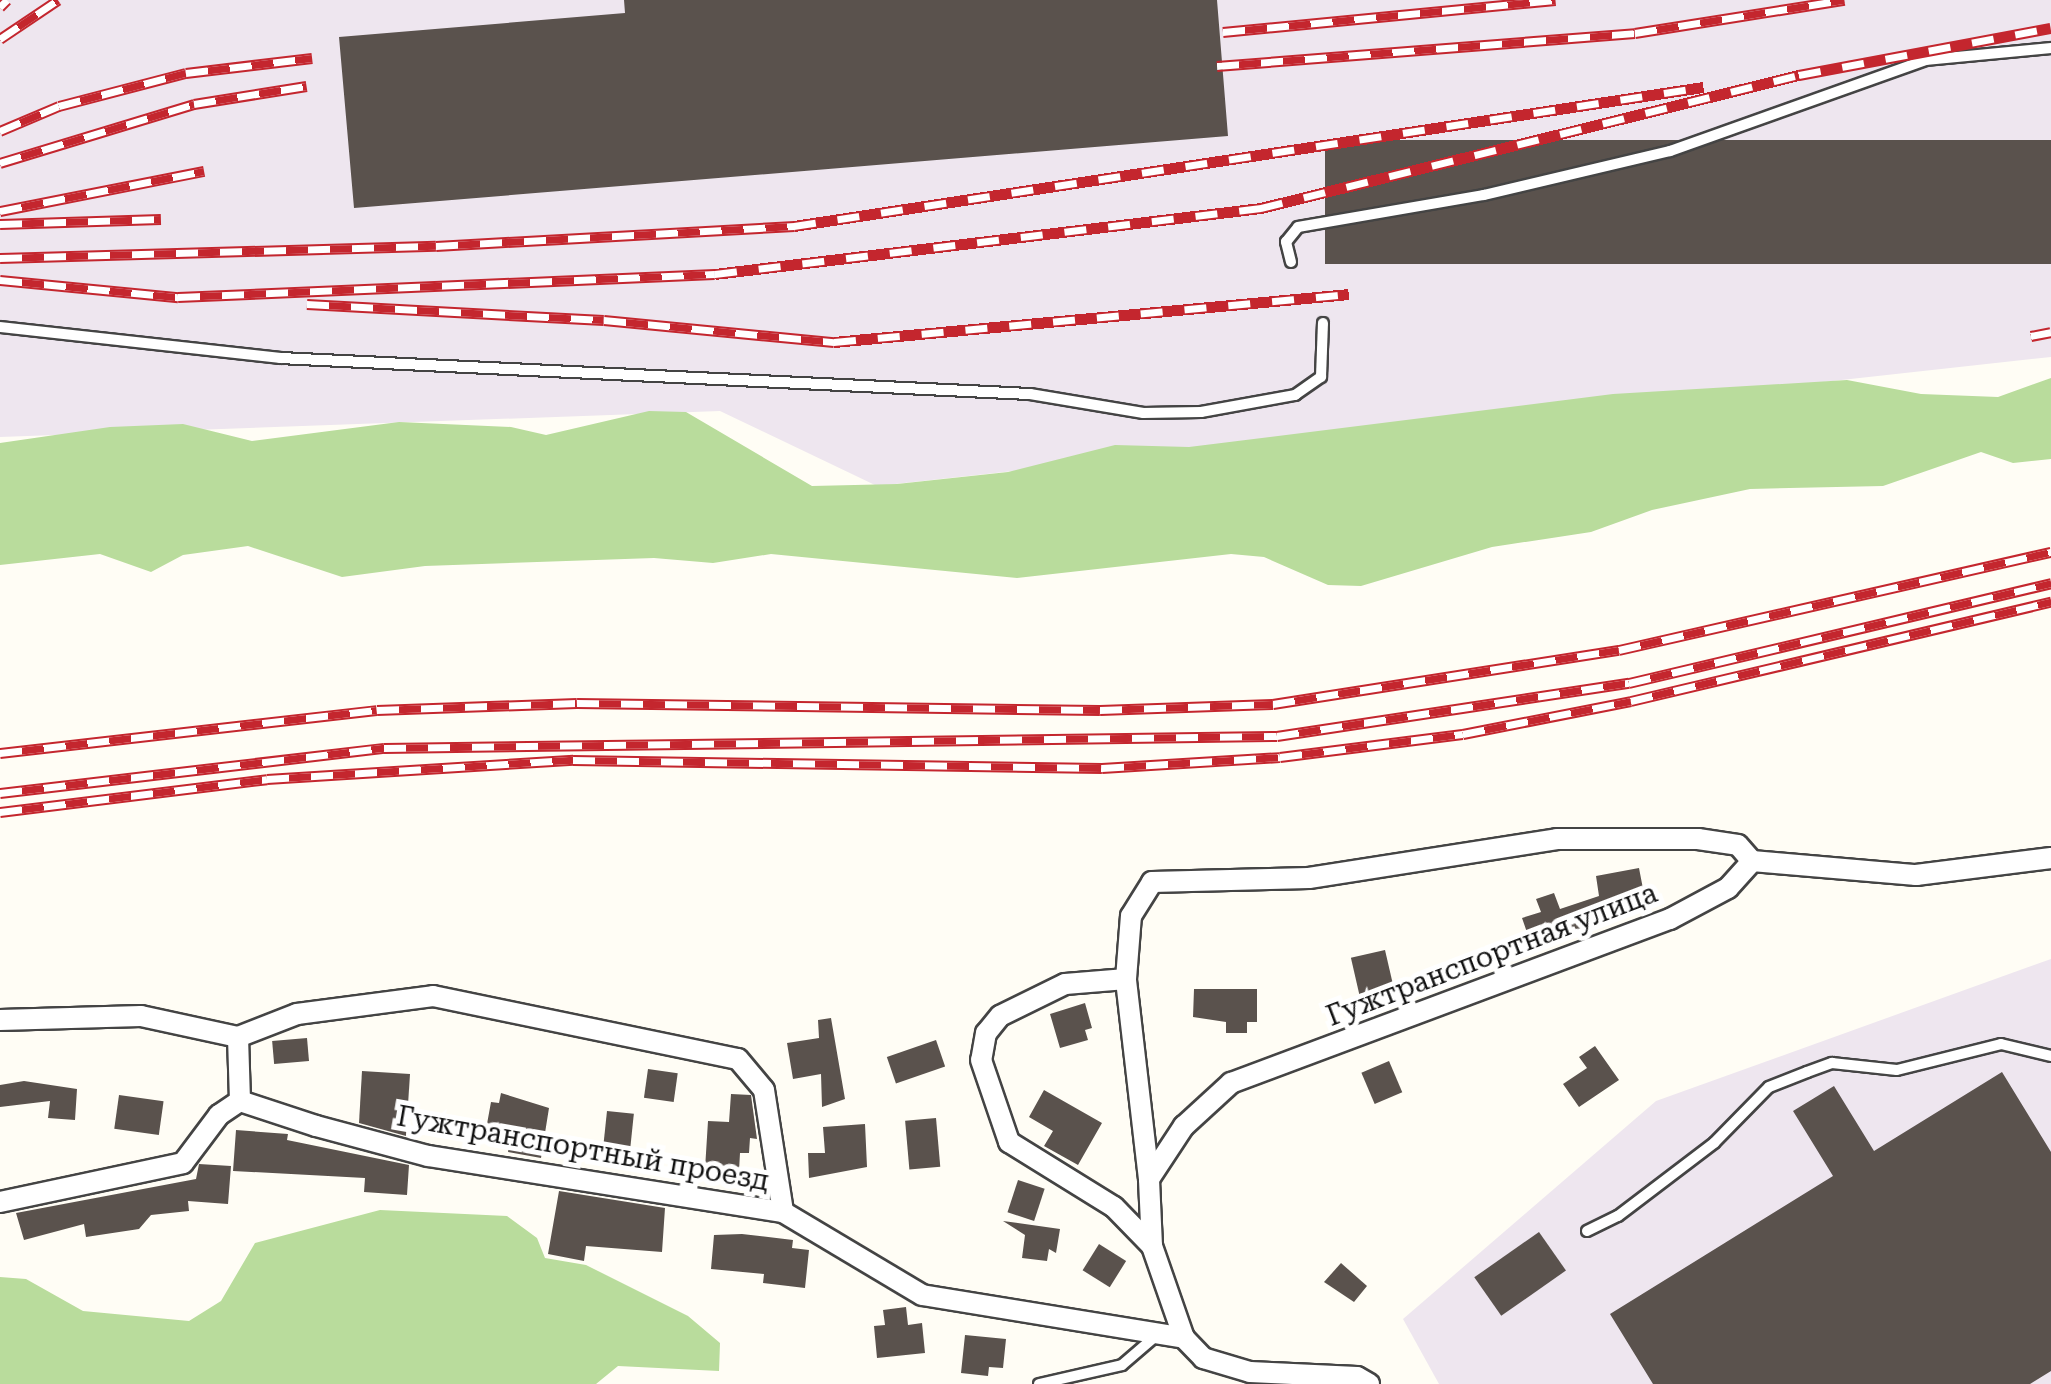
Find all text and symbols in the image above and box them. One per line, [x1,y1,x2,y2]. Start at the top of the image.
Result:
street label: Гужтранспортная улица [1322,876,1662,1034]
street label: Гужтранспортный проезд [394,1100,772,1198]

